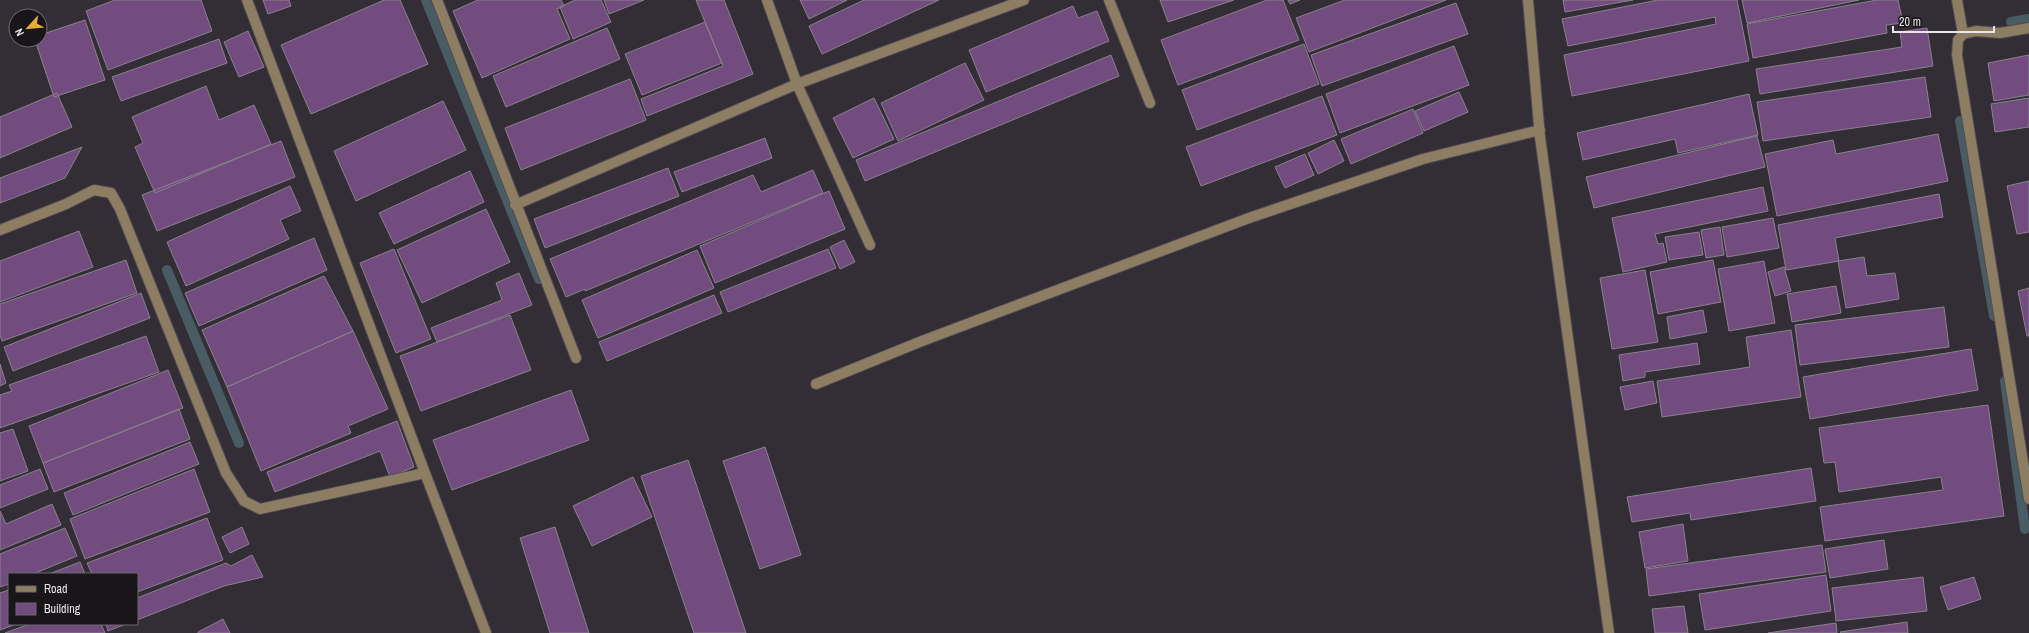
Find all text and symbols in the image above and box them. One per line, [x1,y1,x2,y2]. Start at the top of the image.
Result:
north arrow [8,8,48,48]
scale bar [1893,8,1994,34]
text: 20 m [1899,14,1921,30]
text: N [11,26,27,39]
legend [8,573,138,625]
text: Road [44,581,68,597]
text: Building [44,601,81,617]

